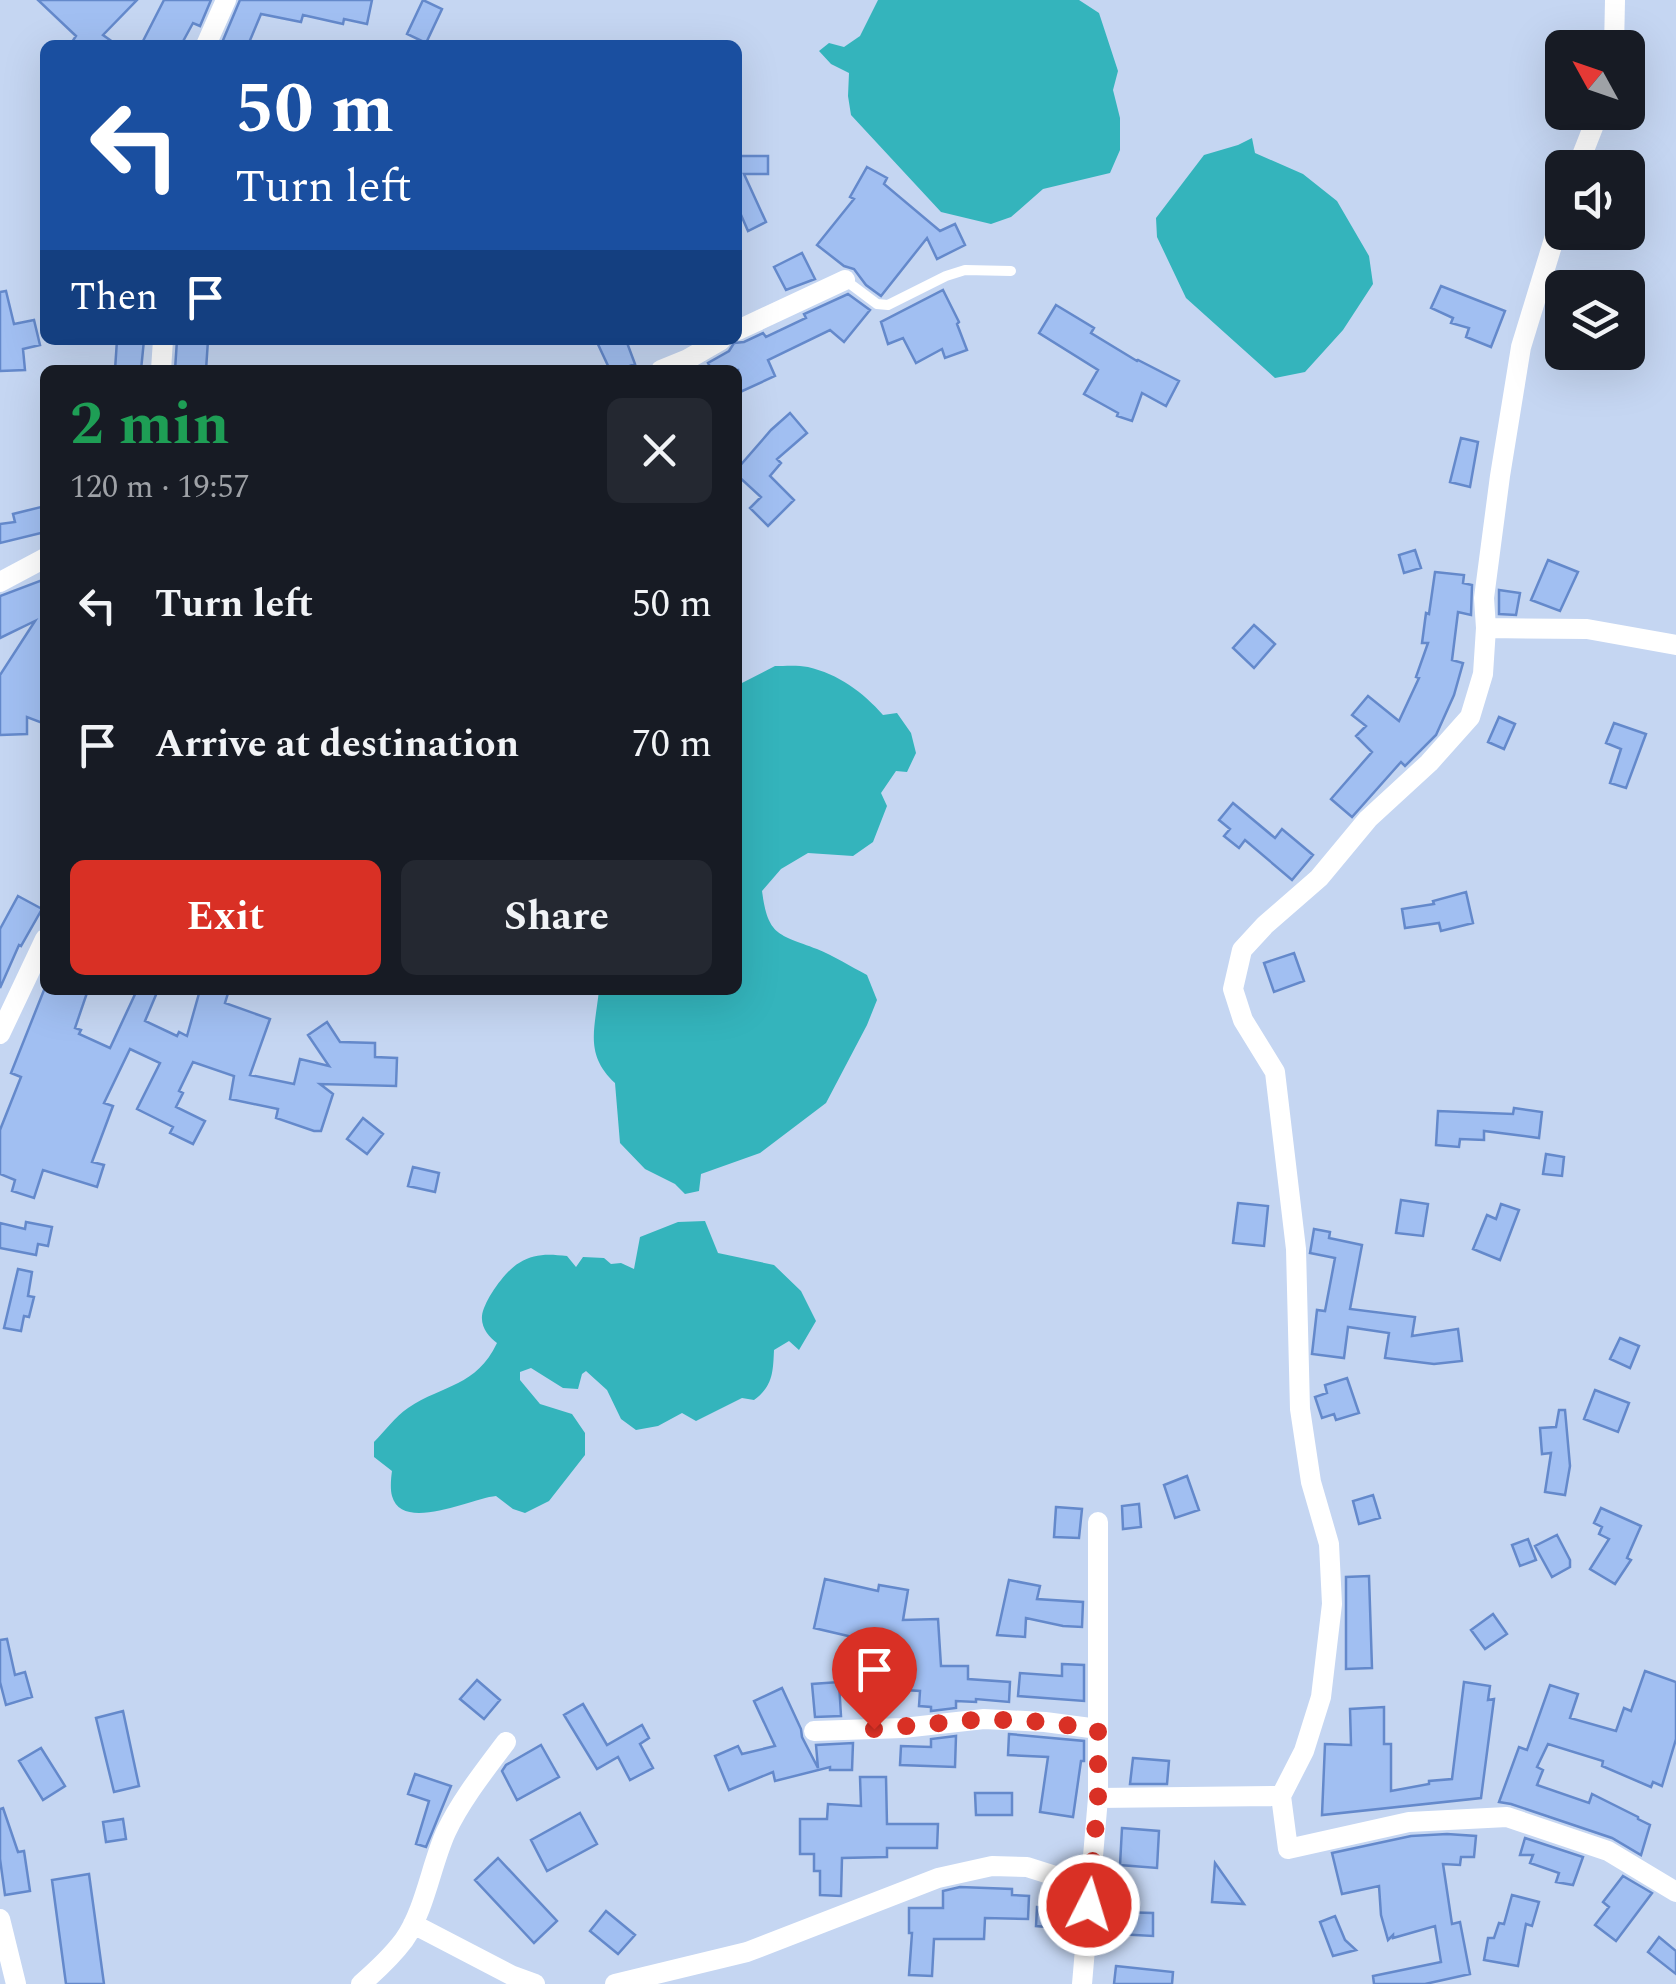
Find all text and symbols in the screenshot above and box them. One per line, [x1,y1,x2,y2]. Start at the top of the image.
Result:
north arrow [1545,30,1645,130]
map controls [1545,30,1645,370]
text: 50 m [235,57,394,163]
icon: left [70,80,200,210]
button: sound [1545,150,1645,250]
text: Turn left [235,153,412,222]
text: Then [70,269,158,327]
icon: arrive [178,270,233,325]
button: layers [1545,270,1645,370]
text: 2 min [70,379,230,471]
button: close [607,398,712,503]
text: 120 m · 19:57 [70,463,250,512]
text: Turn left [155,576,313,634]
text: 50 m [632,576,712,634]
icon: left [70,578,125,633]
text: Arrive at destination [155,716,519,774]
text: 70 m [632,716,712,774]
icon: arrive [70,718,125,773]
button: Exit [70,860,381,975]
button: Share [401,860,712,975]
pin [832,1627,917,1730]
icon: arrive [847,1642,902,1697]
position arrow [1037,1853,1141,1957]

